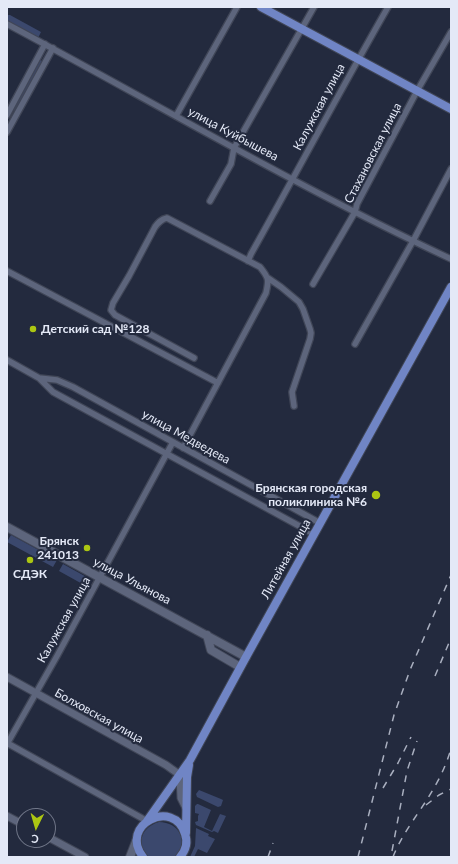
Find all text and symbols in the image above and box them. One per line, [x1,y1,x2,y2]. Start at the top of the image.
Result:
street label: Калужская улица [290,61,348,153]
street label: Стахановская улица [341,100,405,206]
street label: улица Куйбышева [185,104,281,164]
place label: Детский сад №128 [41,322,149,336]
marker: Детский сад №128 [28,324,38,334]
street label: улица Медведева [140,407,232,467]
place label: Брянская городская поликлиника №6 [255,481,367,509]
marker: Брянская городская поликлиника №6 [370,489,382,501]
street label: Литейная улица [258,517,314,601]
place label: Брянск 241013 [37,534,79,562]
marker: Брянск 241013 [82,543,92,553]
street label: улица Ульянова [91,554,173,608]
marker: СДЭК [25,555,35,565]
place label: СДЭК [13,567,47,581]
street label: Калужская улица [34,575,94,665]
street label: Болховская улица [52,686,146,746]
north arrow [16,808,56,848]
text: С [31,833,39,846]

